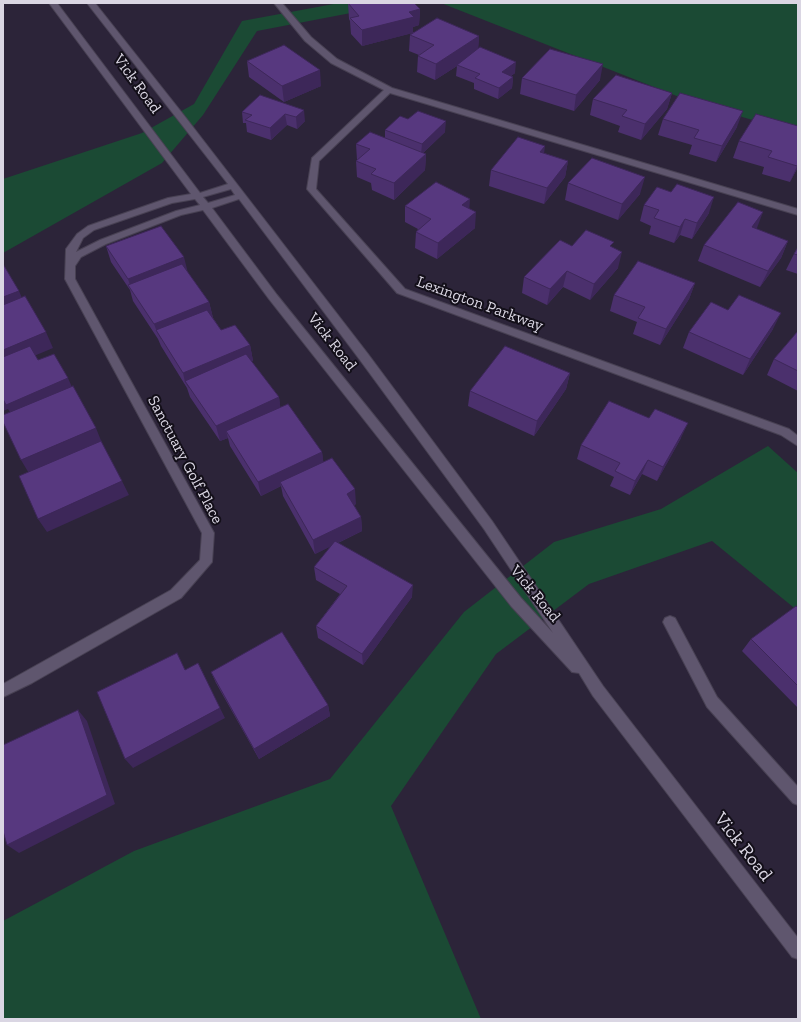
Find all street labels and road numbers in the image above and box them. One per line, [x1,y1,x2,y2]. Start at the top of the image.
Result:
street label: Vick Road [109,51,165,117]
street label: Lexington Parkway [414,272,546,336]
street label: Vick Road [303,309,361,375]
street label: Sanctuary Golf Place [143,393,227,527]
street label: Vick Road [506,562,564,626]
street label: Vick Road [709,808,777,886]

